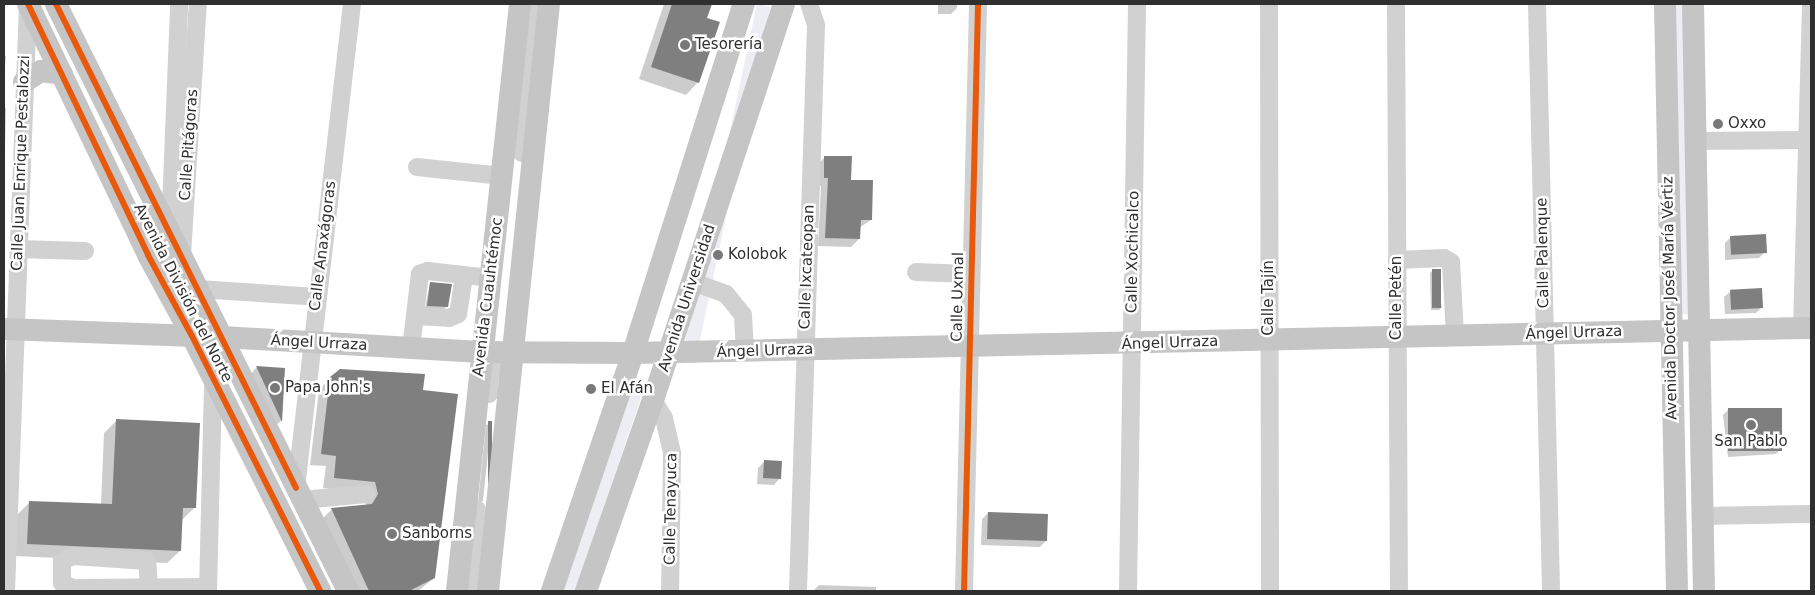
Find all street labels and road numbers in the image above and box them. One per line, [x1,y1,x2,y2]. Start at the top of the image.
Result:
street label: Calle Juan Enrique Pestalozzi [8,55,34,271]
street label: Calle Pitágoras [176,89,202,201]
street label: Avenida Doctor José María Vértiz [1659,176,1681,420]
street label: Calle Anaxágoras [306,180,340,312]
street label: Calle Xochicalco [1123,191,1143,313]
street label: Calle Palenque [1533,197,1553,309]
street label: Avenida División del Norte [130,201,236,385]
street label: Calle Ixcateopan [796,204,818,330]
street label: Avenida Cuauhtémoc [469,217,507,377]
street label: Avenida Universidad [655,222,719,374]
street label: Calle Uxmal [948,252,968,342]
street label: Calle Petén [1388,256,1406,340]
street label: Calle Tajín [1260,260,1278,336]
street label: Ángel Urraza [1525,322,1623,344]
street label: Ángel Urraza [270,331,368,355]
street label: Ángel Urraza [1121,332,1219,354]
street label: Ángel Urraza [716,340,814,362]
street label: Calle Tenayuca [661,453,681,565]

